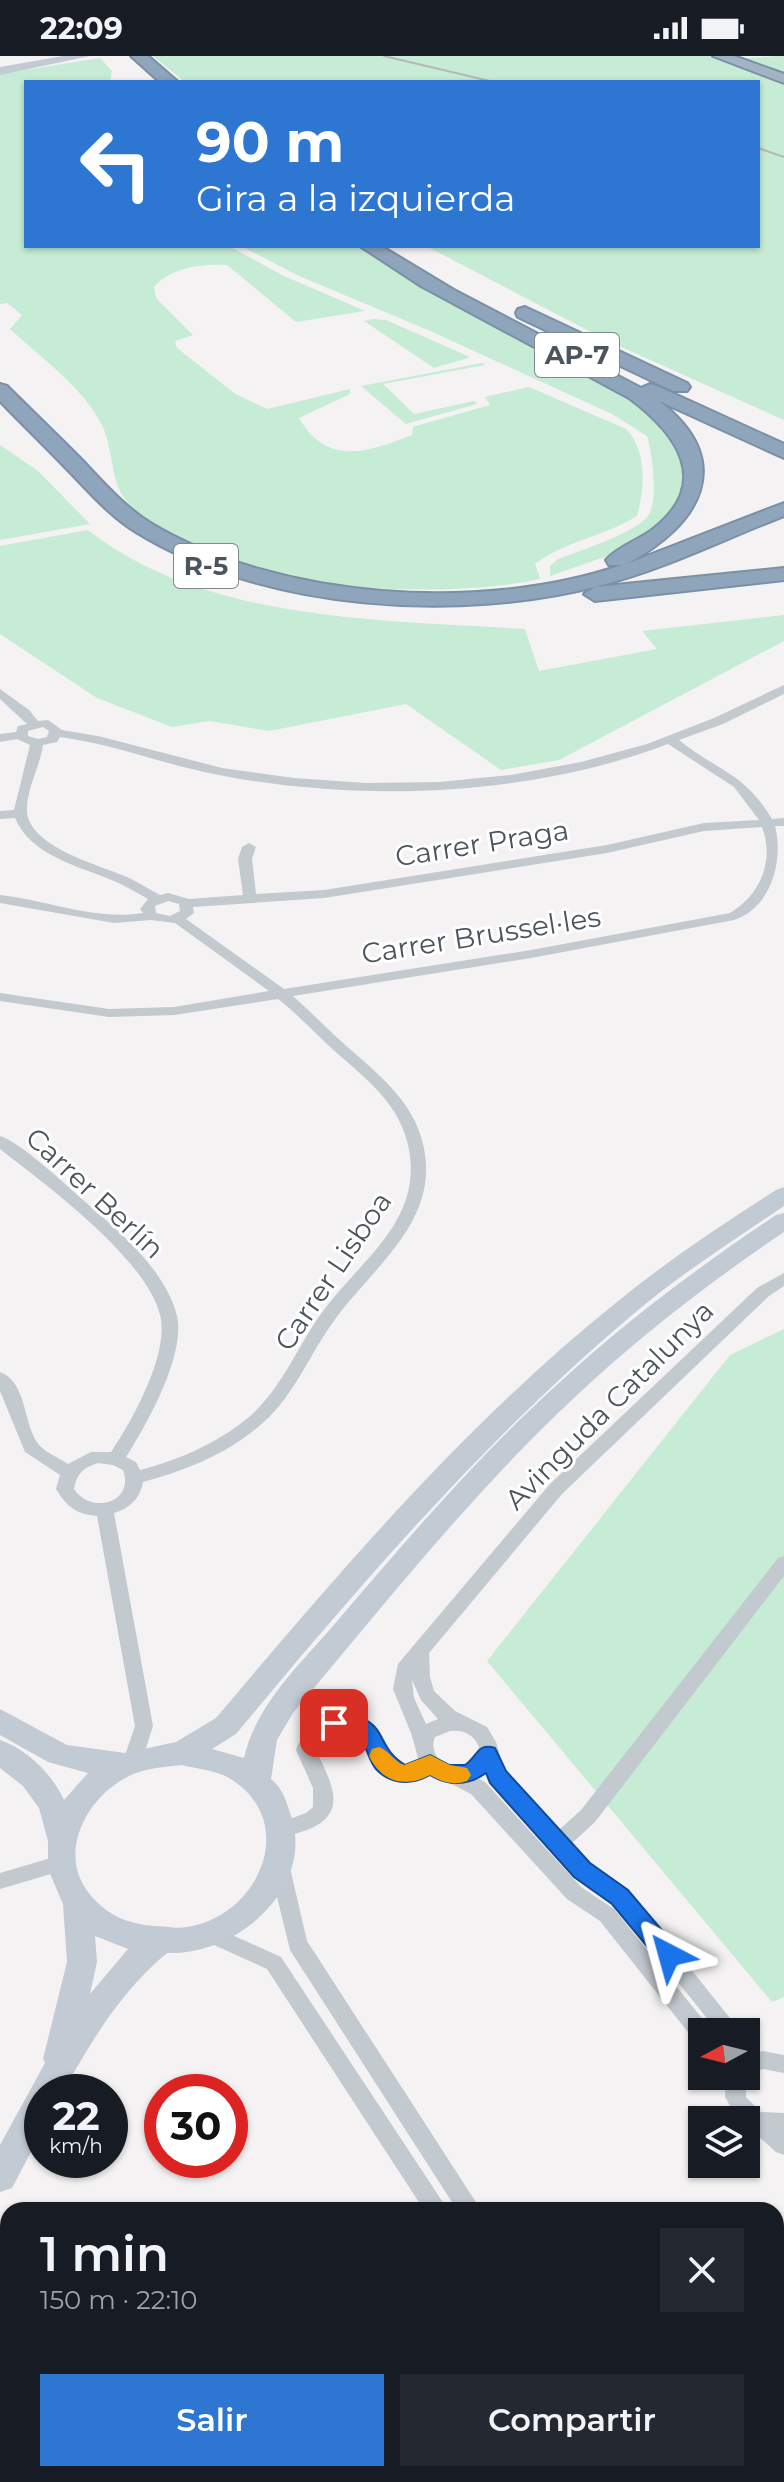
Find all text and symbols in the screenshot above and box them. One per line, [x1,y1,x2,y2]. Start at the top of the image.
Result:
text: 22:09 [40,10,123,47]
text: 90 m [196,108,344,176]
icon: left [64,112,168,216]
text: Gira a la izquierda [196,176,516,220]
road number: AP-7 [535,333,619,377]
road number: R-5 [174,544,238,588]
street label: Carrer Praga [393,812,571,874]
street label: Carrer Brussel·les [359,899,603,971]
street label: Carrer Berlín [19,1120,171,1266]
street label: Carrer Lisboa [267,1185,399,1357]
street label: Avinguda Catalunya [498,1294,720,1516]
pin [300,1689,368,1757]
icon: arrive [312,1701,356,1745]
position arrow [627,1913,711,1997]
north arrow [688,2018,760,2090]
map controls [688,2018,760,2178]
speed limit sign: 30 [144,2074,248,2178]
text: 22 [52,2091,100,2140]
button: layers [688,2106,760,2178]
text: km/h [49,2134,103,2158]
text: 1 min [40,2225,169,2283]
button: close [660,2228,744,2312]
text: 150 m · 22:10 [40,2284,198,2316]
button: Salir [40,2374,384,2466]
button: Compartir [400,2374,744,2466]

